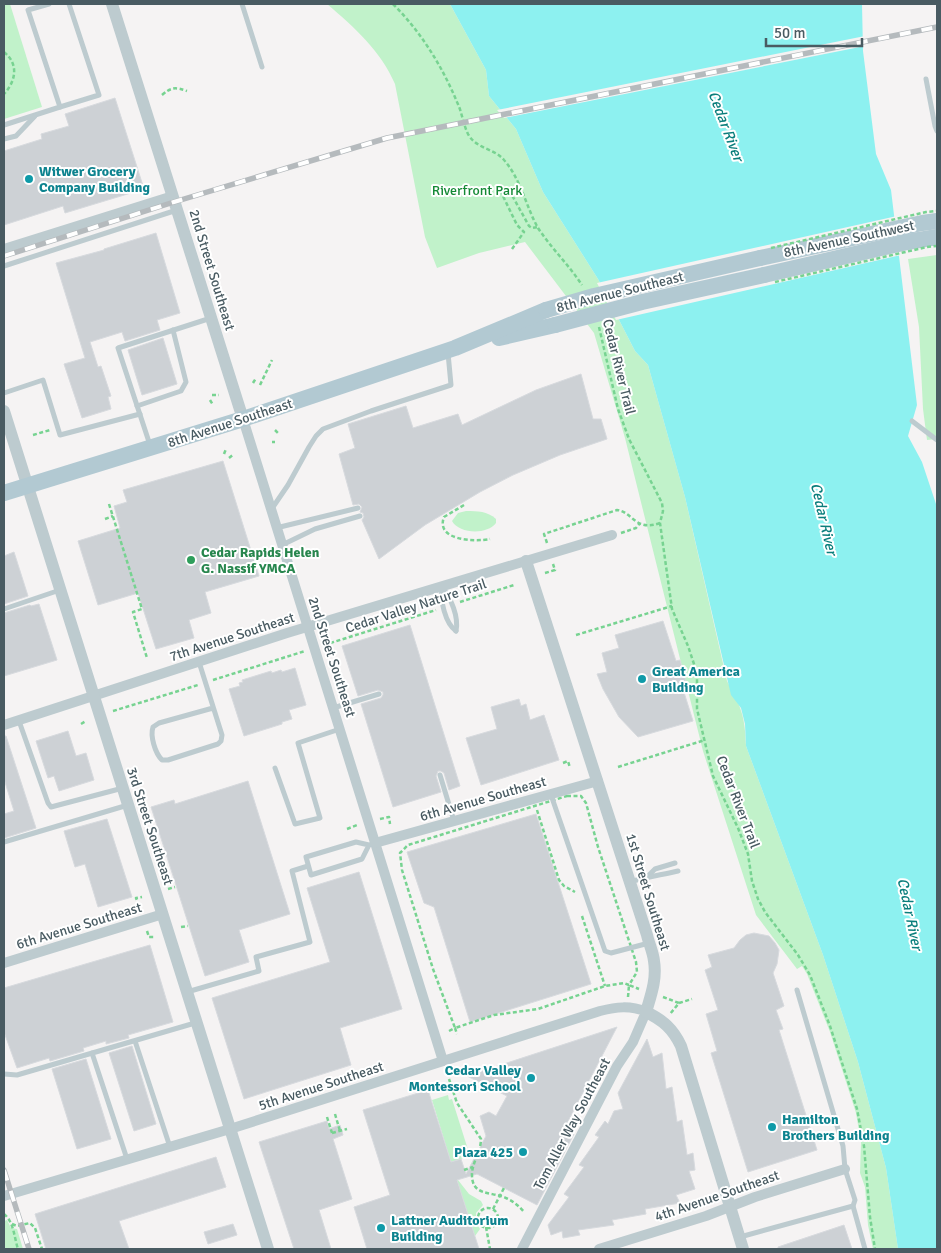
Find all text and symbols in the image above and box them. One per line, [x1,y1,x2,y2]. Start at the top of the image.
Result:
scale bar [766,15,862,47]
text: 50 m [774,24,805,42]
water label: Cedar River [704,89,748,166]
place label: Witwer Grocery Company Building [39,163,150,196]
marker: Witwer Grocery Company Building [23,173,35,185]
park label: Riverfront Park [432,182,522,199]
street label: 2nd Street Southeast [186,207,239,333]
street label: 8th Avenue Southwest [782,217,916,261]
street label: 8th Avenue Southeast [555,268,685,316]
street label: Cedar River Trail [599,317,639,417]
street label: 8th Avenue Southeast [165,395,295,451]
water label: Cedar River [807,481,842,559]
place label: Cedar Rapids Helen G. Nassif YMCA [201,544,320,577]
marker: Cedar Rapids Helen G. Nassif YMCA [185,554,197,566]
street label: Cedar Valley Nature Trail [343,575,489,637]
street label: 2nd Street Southeast [305,595,360,719]
street label: 7th Avenue Southeast [167,609,297,665]
place label: Great America Building [652,663,740,696]
marker: Great America Building [636,673,648,685]
street label: Cedar River Trail [713,753,763,851]
street label: 3rd Street Southeast [123,765,177,887]
street label: 6th Avenue Southeast [418,773,548,825]
street label: 1st Street Southeast [622,831,674,953]
water label: Cedar River [894,876,927,954]
street label: 6th Avenue Southeast [14,899,144,953]
street label: Tom Aller Way Southeast [530,1055,614,1193]
street label: 5th Avenue Southeast [256,1058,386,1114]
place label: Cedar Valley Montessori School [408,1062,522,1095]
marker: Cedar Valley Montessori School [525,1072,537,1084]
place label: Hamilton Brothers Building [782,1111,890,1144]
marker: Hamilton Brothers Building [766,1121,778,1133]
place label: Plaza 425 [454,1144,513,1161]
marker: Plaza 425 [517,1146,529,1158]
street label: 4th Avenue Southeast [653,1167,782,1225]
place label: Lattner Auditorium Building [391,1212,509,1245]
marker: Lattner Auditorium Building [375,1222,387,1234]

